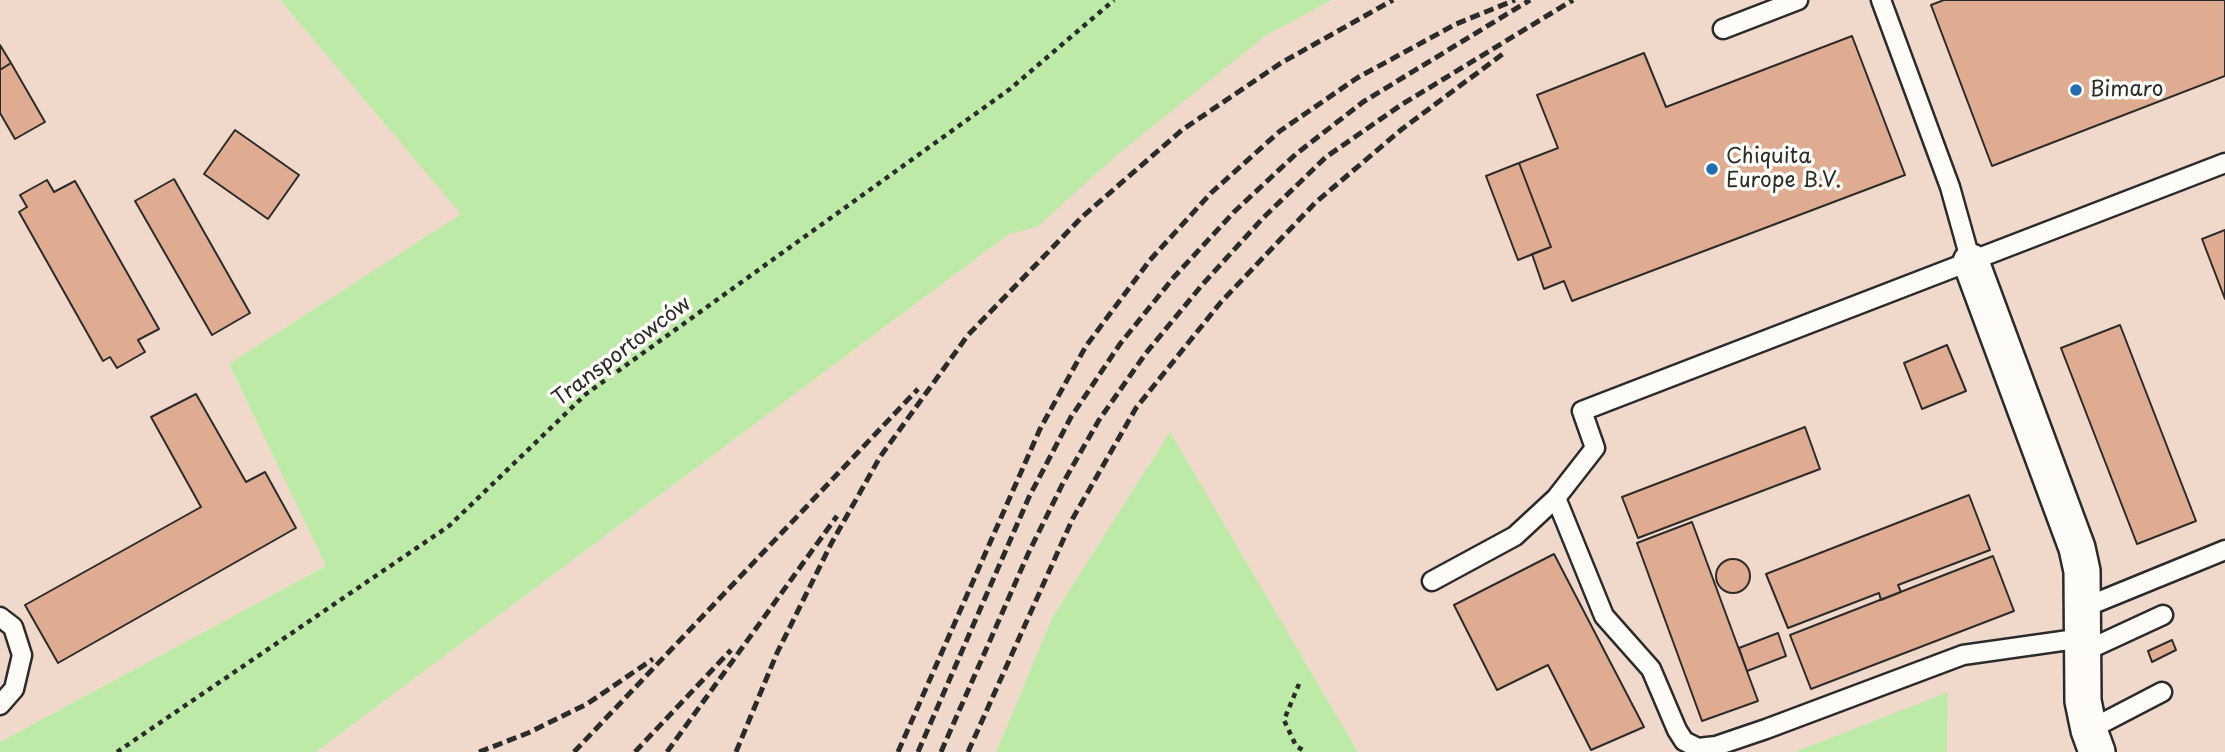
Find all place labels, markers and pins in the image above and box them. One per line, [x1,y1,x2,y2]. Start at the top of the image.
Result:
place label: Bimaro [2090,77,2163,103]
marker: Bimaro [2068,82,2084,98]
place label: Chiquita Europe B.V. [1726,144,1841,194]
marker: Chiquita Europe B.V. [1704,161,1720,177]

